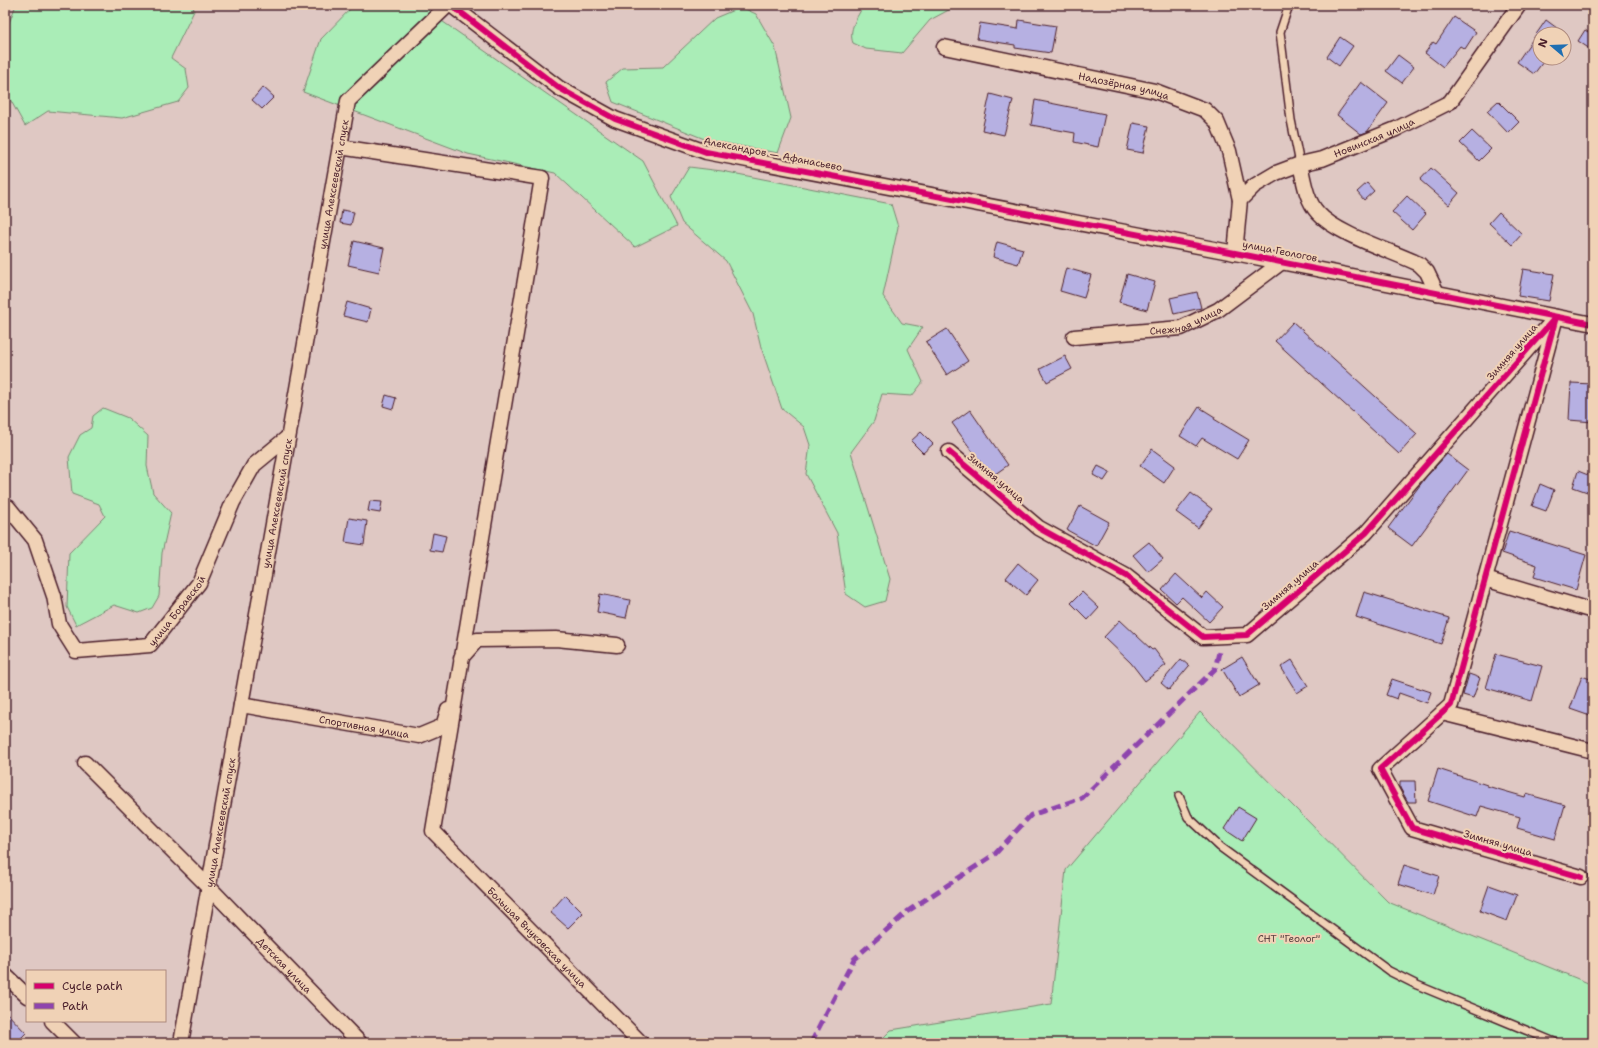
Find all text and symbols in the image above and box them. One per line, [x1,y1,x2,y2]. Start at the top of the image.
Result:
north arrow [1532,26,1572,66]
text: N [1535,36,1552,49]
street label: Надозёрная улица [1077,69,1172,103]
street label: Новинская улица [1332,114,1417,160]
street label: улица Алексеевский спуск [315,118,351,250]
street label: Александров — Афанасьево [703,134,843,174]
street label: улица Геологов [1242,237,1318,265]
street label: Снежная улица [1149,302,1225,337]
street label: Зимняя улица [1484,320,1541,383]
street label: улица Алексеевский спуск [259,437,295,569]
street label: Зимняя улица [965,450,1028,506]
street label: Зимняя улица [1259,556,1322,613]
street label: улица Боравской [145,573,208,649]
street label: Спортивная улица [318,712,411,741]
street label: улица Алексеевский спуск [202,756,238,888]
street label: Зимняя улица [1462,827,1535,859]
street label: Большая Внуковская улица [485,884,590,991]
park label: СНТ "Геолог" [1258,932,1320,945]
street label: Детская улица [255,934,315,996]
legend [26,970,166,1022]
text: Cycle path [62,978,123,994]
text: Path [62,998,88,1014]

